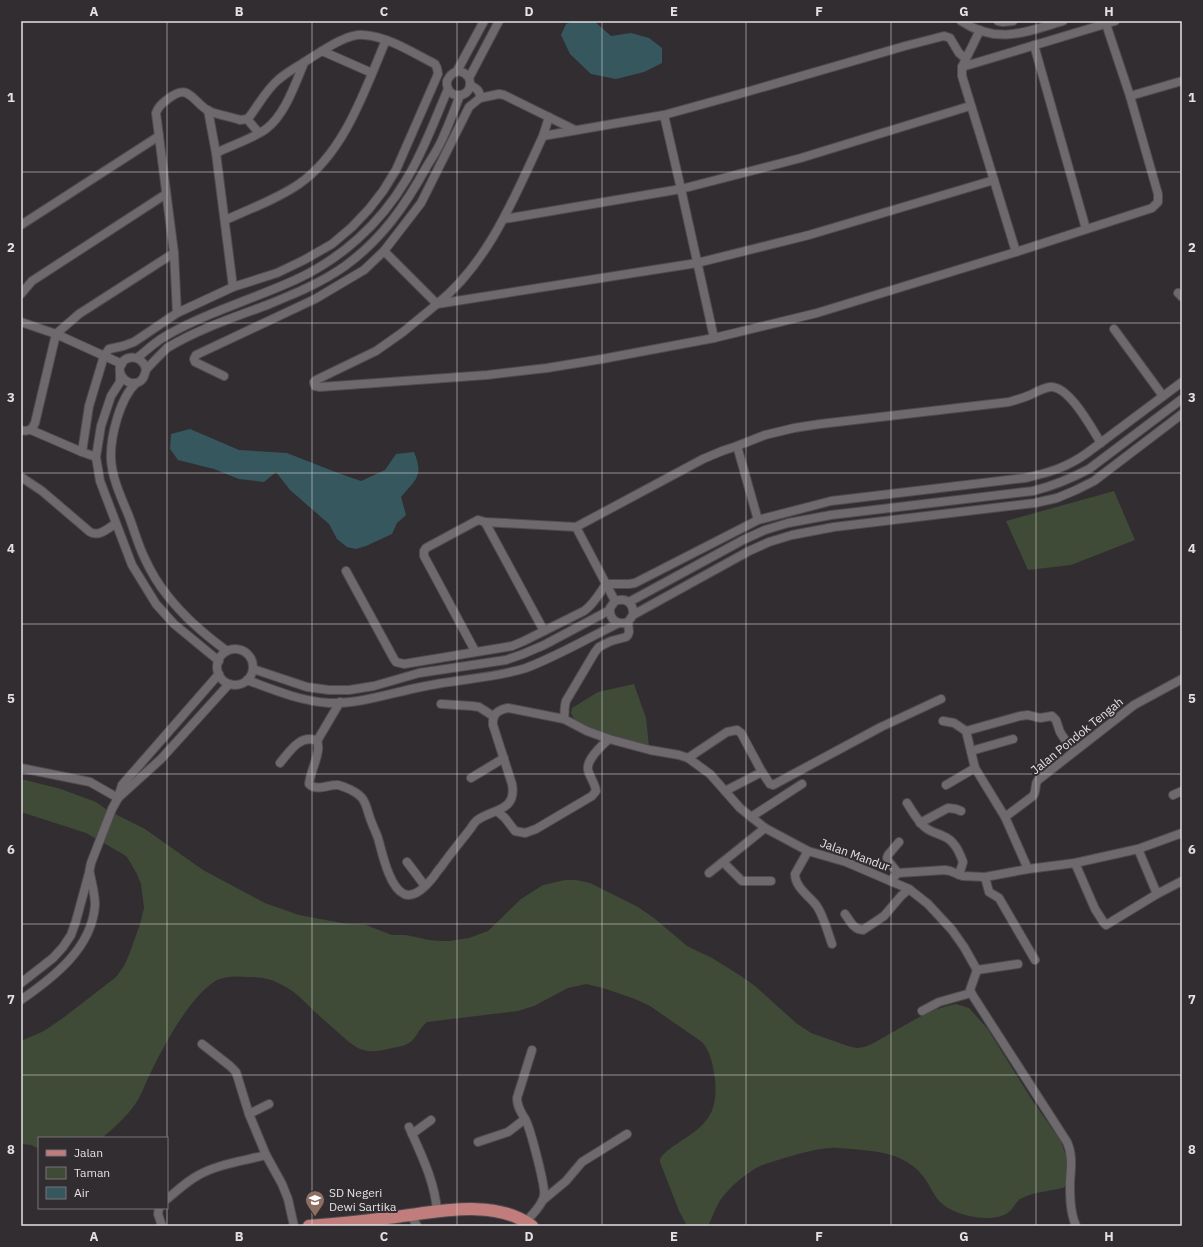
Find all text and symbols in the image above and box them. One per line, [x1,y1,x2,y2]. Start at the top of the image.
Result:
text: A [90,3,99,20]
text: B [235,3,244,20]
text: C [380,3,389,20]
text: D [524,3,534,20]
text: E [670,3,678,20]
text: F [815,3,823,20]
text: G [959,3,969,20]
text: H [1104,3,1114,20]
text: 1 [7,89,15,106]
text: 1 [1188,89,1196,106]
text: 2 [7,239,15,256]
text: 2 [1188,239,1196,256]
text: 3 [7,389,15,406]
text: 3 [1188,389,1196,406]
text: 4 [7,540,15,557]
text: 4 [1188,540,1196,557]
text: 5 [7,690,15,707]
text: 5 [1188,690,1196,707]
street label: Jalan Pondok Tengah [1028,694,1126,777]
street label: Jalan Mandur [818,835,893,874]
text: 6 [7,841,15,858]
text: 6 [1188,841,1196,858]
text: 7 [7,991,15,1008]
text: 7 [1188,991,1196,1008]
legend [38,1137,168,1209]
text: 8 [7,1141,15,1158]
text: 8 [1188,1141,1196,1158]
text: Jalan [74,1145,103,1160]
text: Taman [74,1165,110,1180]
text: Air [74,1185,90,1200]
place label: SD Negeri Dewi Sartika [329,1185,397,1214]
school or university icon: SD Negeri Dewi Sartika [304,1189,326,1217]
text: A [90,1228,99,1245]
text: B [235,1228,244,1245]
text: C [380,1228,389,1245]
text: D [524,1228,534,1245]
text: E [670,1228,678,1245]
text: F [815,1228,823,1245]
text: G [959,1228,969,1245]
text: H [1104,1228,1114,1245]

